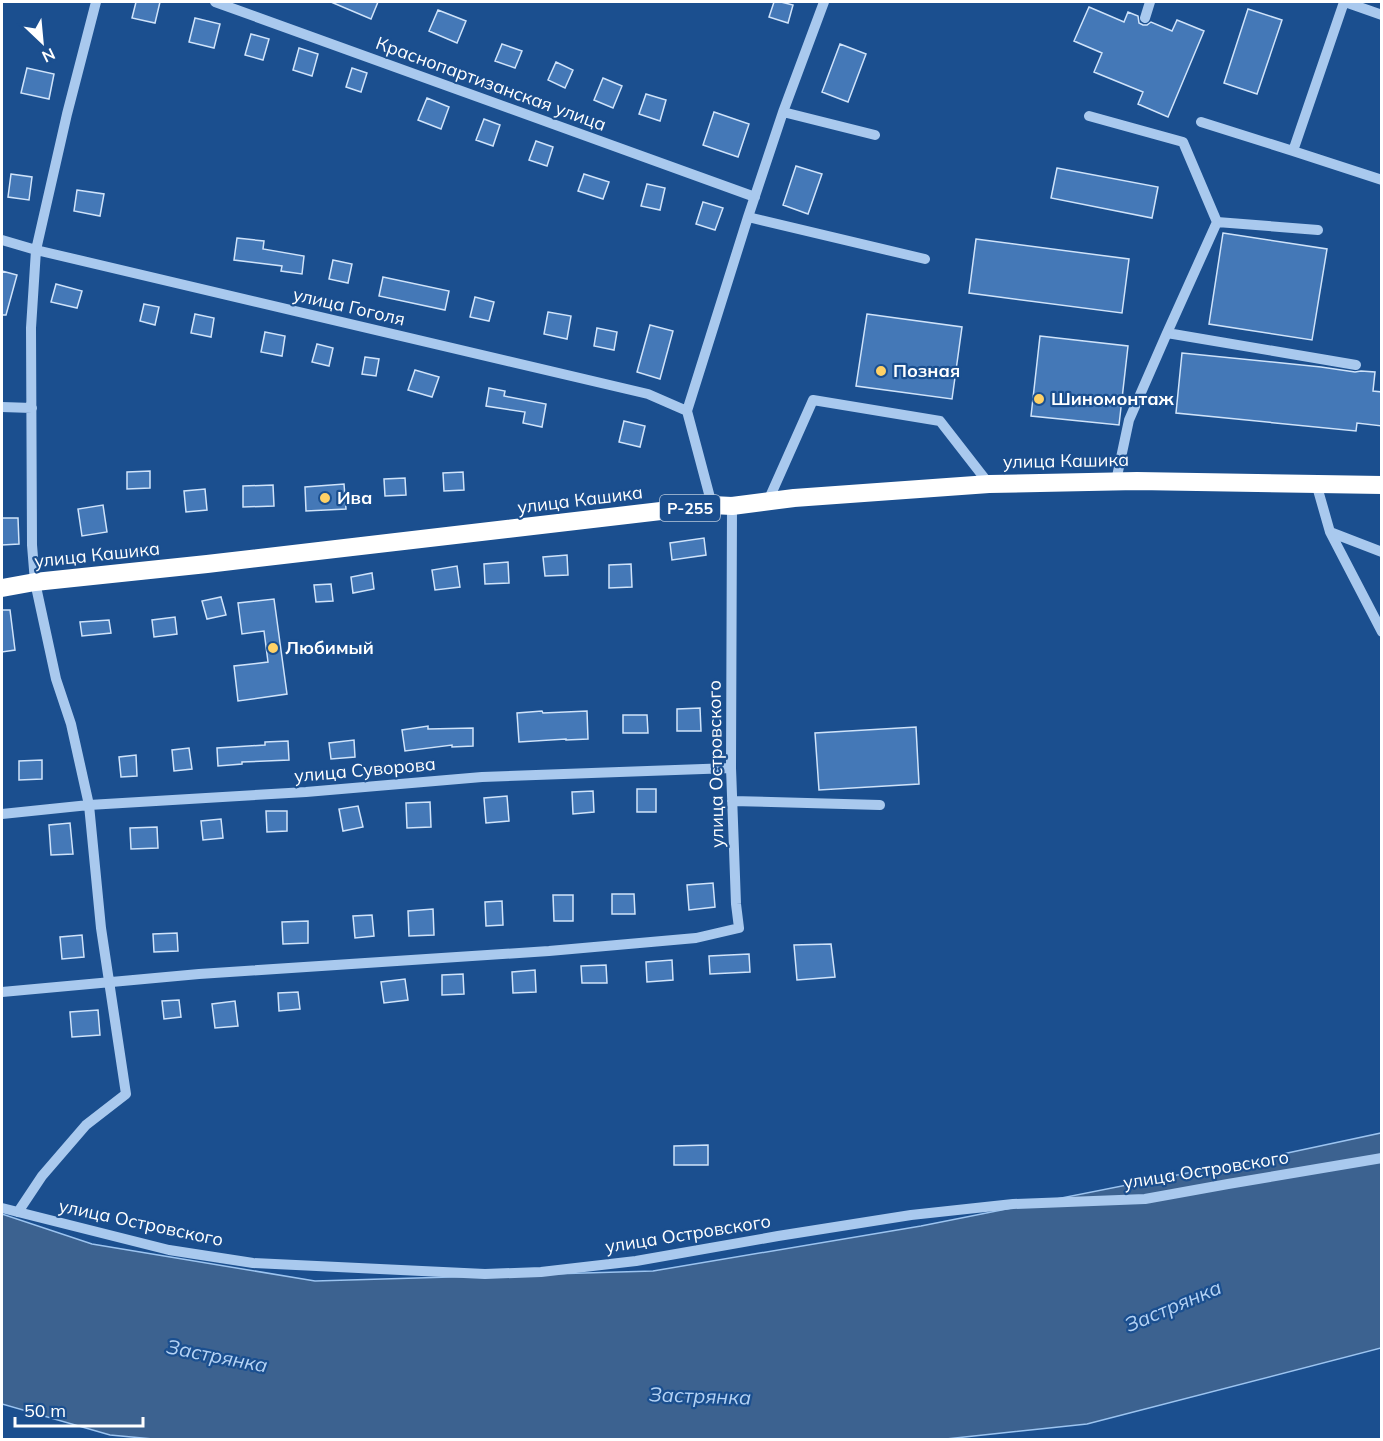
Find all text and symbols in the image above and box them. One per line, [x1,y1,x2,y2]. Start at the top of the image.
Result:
north arrow [12,12,72,72]
street label: Краснопартизанская улица [373,31,609,136]
text: N [39,44,58,67]
street label: улица Гоголя [291,282,407,331]
place label: Позная [893,359,960,382]
marker: Позная [874,364,888,378]
place label: Шиномонтаж [1051,387,1175,410]
marker: Шиномонтаж [1032,392,1046,406]
street label: улица Кашика [1003,448,1129,473]
street label: улица Кашика [516,480,644,519]
place label: Ива [337,486,372,509]
marker: Ива [318,491,332,505]
road number: Р-255 [660,495,720,521]
street label: улица Кашика [33,536,161,573]
place label: Любимый [285,636,374,659]
marker: Любимый [266,641,280,655]
street label: улица Островского [703,680,728,848]
street label: улица Суворова [293,752,437,787]
street label: улица Островского [1121,1145,1290,1194]
street label: улица Островского [57,1194,225,1251]
street label: улица Островского [603,1209,772,1258]
water label: Застрянка [1121,1274,1225,1337]
water label: Застрянка [164,1333,270,1378]
water label: Застрянка [648,1381,752,1410]
scale bar [15,1390,142,1428]
text: 50 m [24,1399,66,1422]

